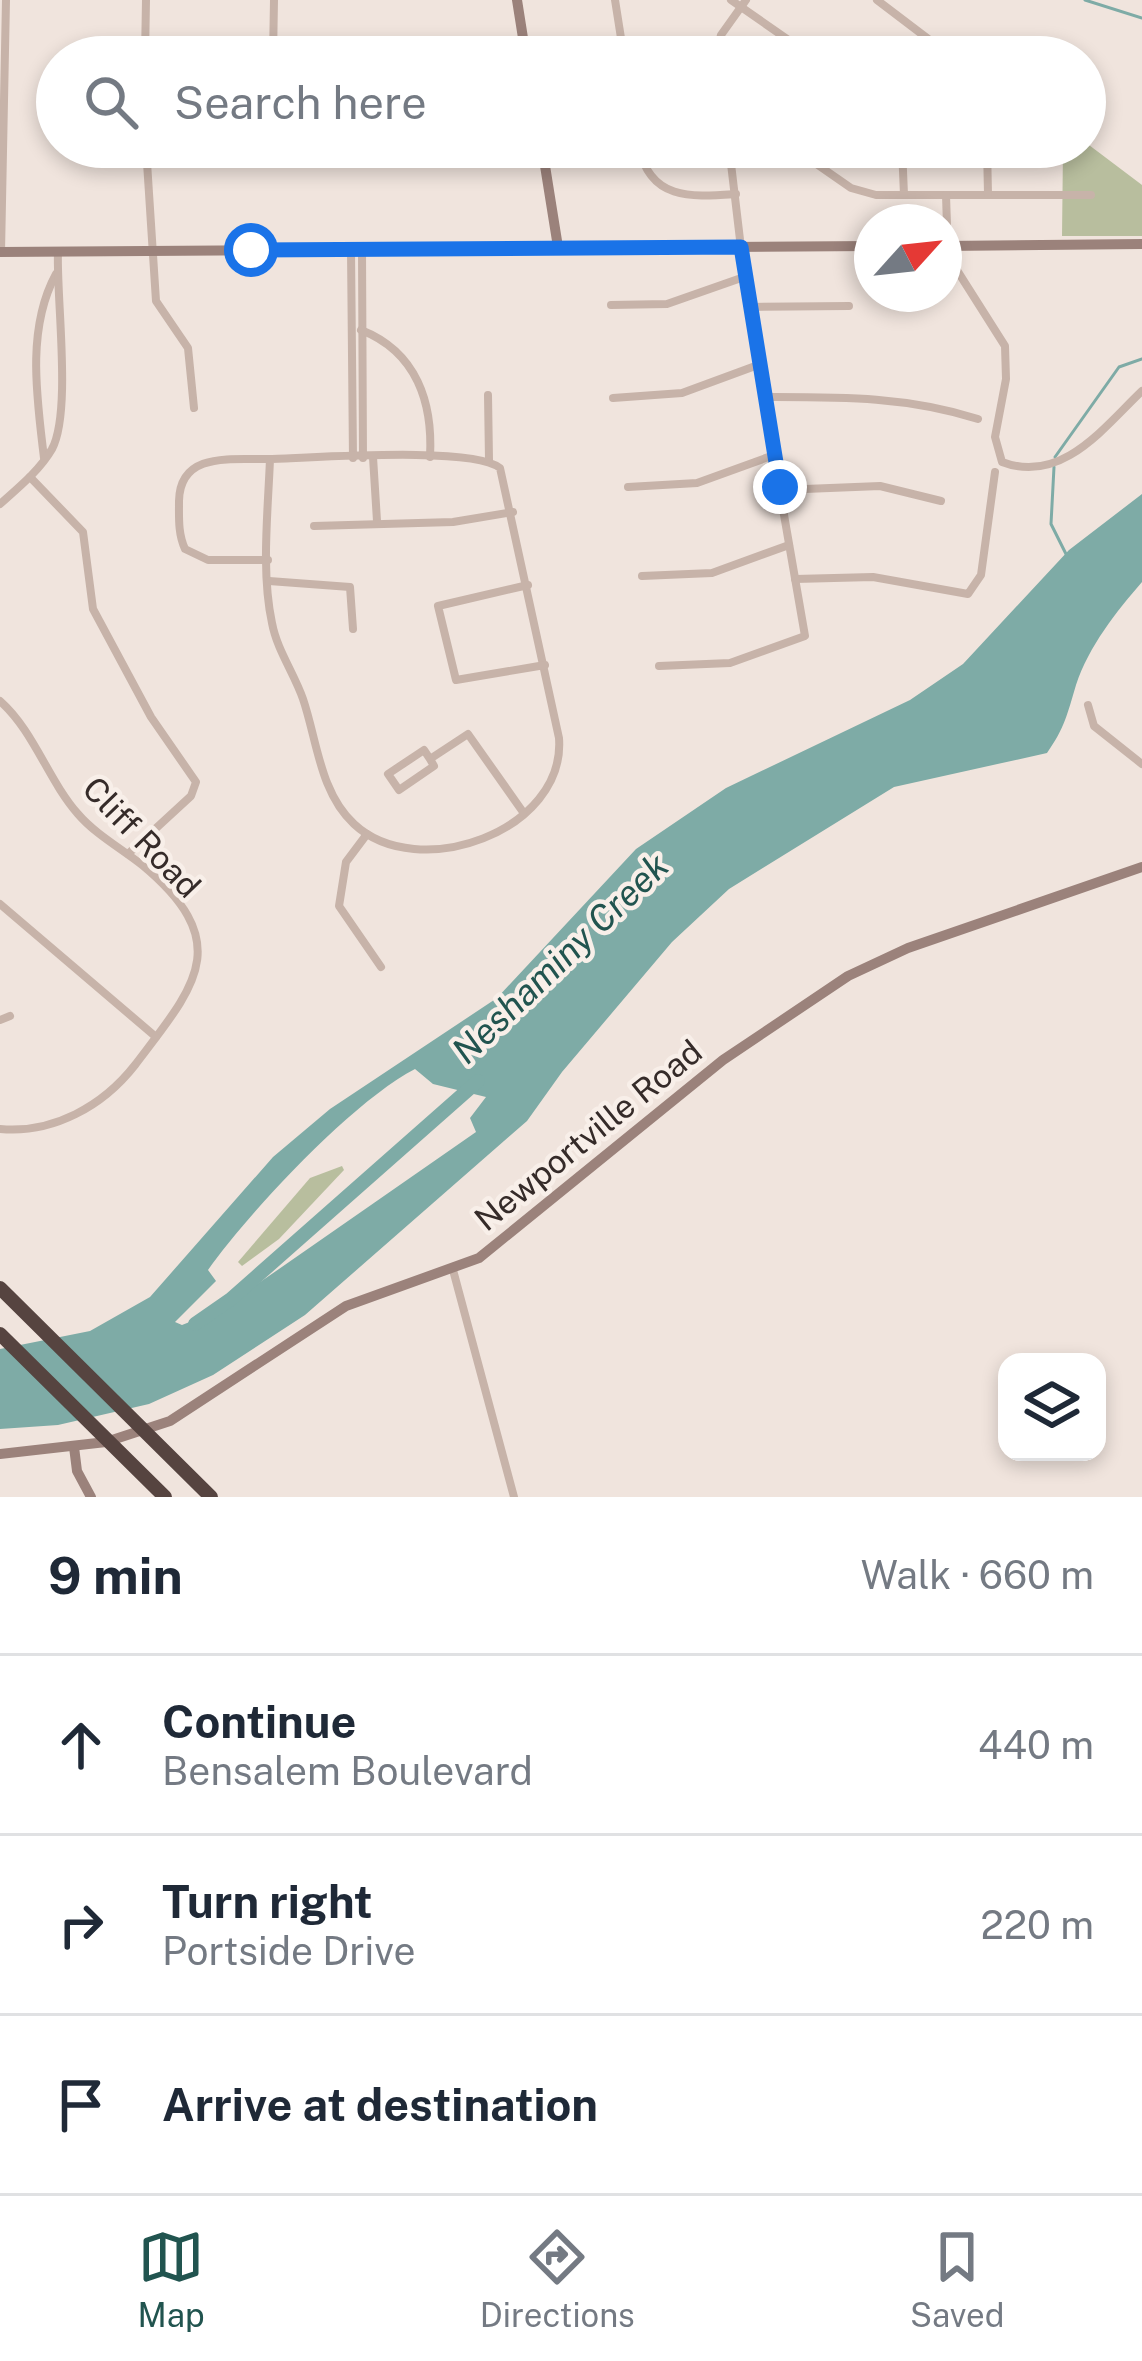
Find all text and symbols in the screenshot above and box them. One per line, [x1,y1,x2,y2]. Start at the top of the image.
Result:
search box [36,36,1106,168]
icon: search [78,69,144,135]
text: Search here [174,76,427,129]
north arrow [854,204,962,312]
route start [224,223,278,277]
route end [753,460,807,514]
street label: Cliff Road [75,769,209,905]
water label: Neshaminy Creek [443,844,677,1072]
street label: Newportville Road [467,1032,709,1238]
map controls [998,1353,1106,1461]
button: layers [998,1353,1106,1461]
text: 9 min [48,1546,183,1605]
text: Walk · 660 m [861,1552,1094,1598]
text: Continue [162,1695,356,1748]
icon: ahead [48,1712,114,1778]
text: 440 m [978,1722,1094,1768]
text: Bensalem Boulevard [162,1748,533,1794]
text: Turn right [162,1875,373,1928]
icon: right [48,1892,114,1958]
text: 220 m [980,1902,1094,1948]
text: Portside Drive [162,1928,416,1974]
icon: arrive [48,2072,114,2138]
text: Arrive at destination [162,2078,598,2131]
tab: Map [138,2224,205,2334]
tab: Directions [480,2224,635,2334]
tab: Saved [910,2224,1004,2334]

